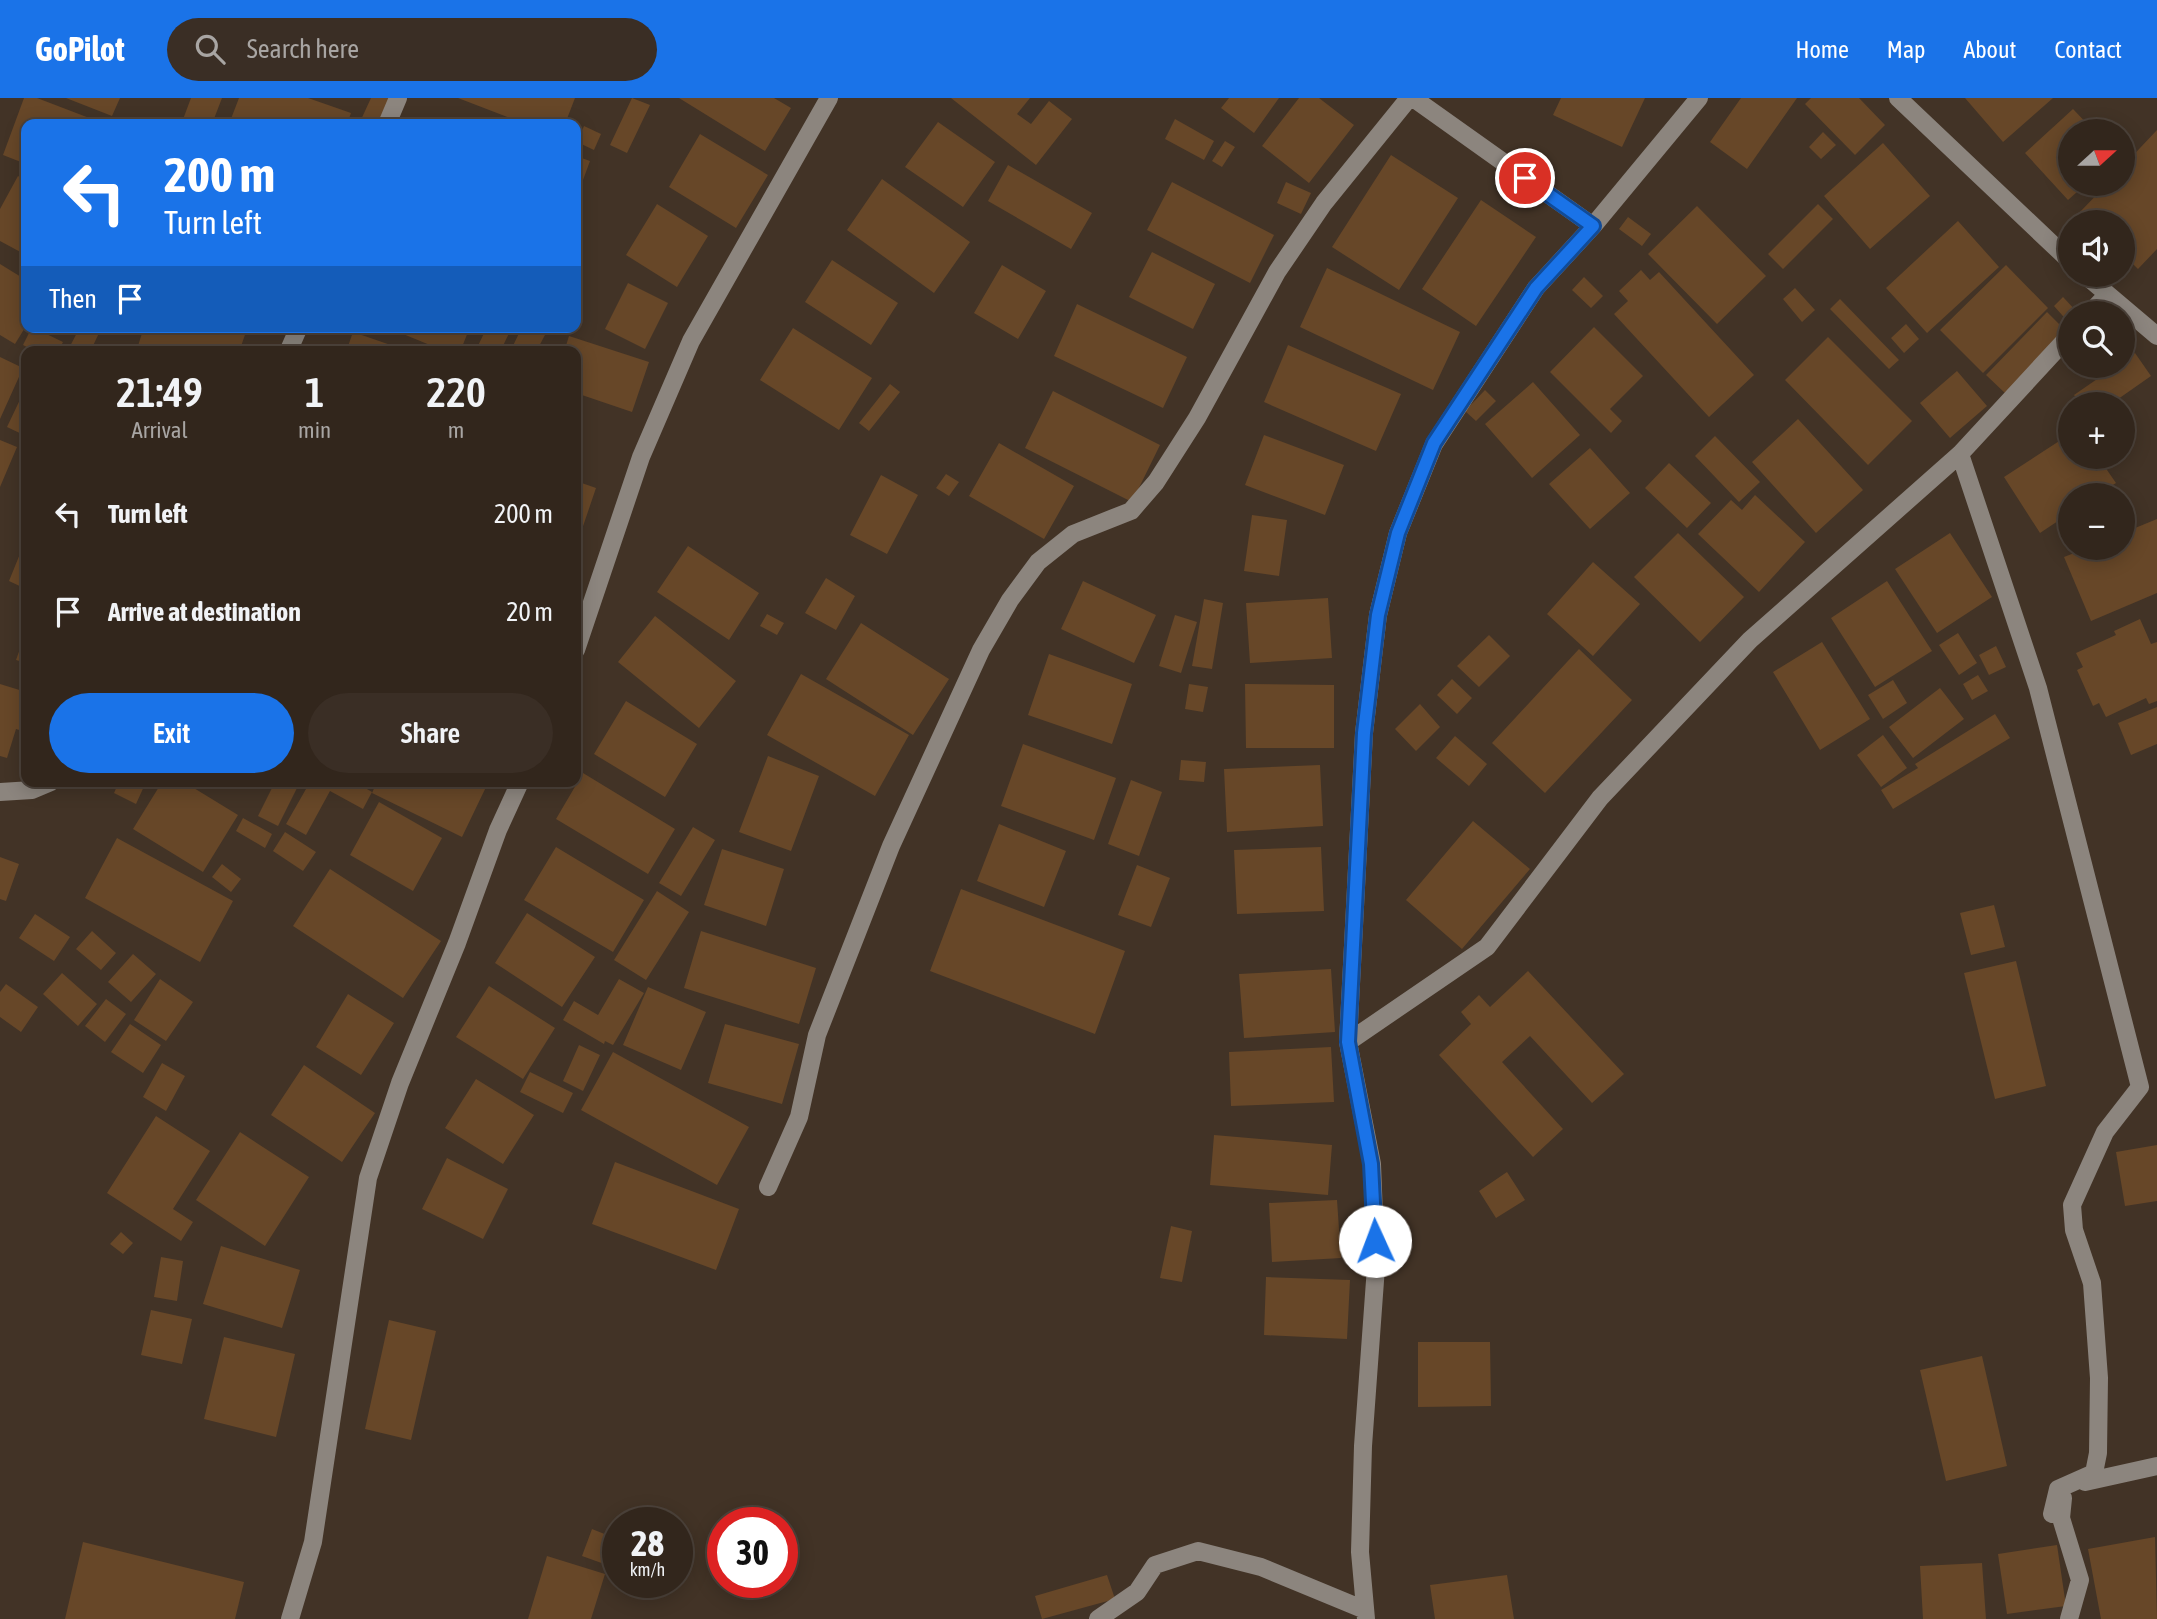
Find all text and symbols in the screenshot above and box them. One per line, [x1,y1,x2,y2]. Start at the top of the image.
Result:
search box [167,18,657,81]
text: GoPilot [35,30,125,68]
icon: search [191,30,229,68]
text: Search here [247,34,359,64]
text: Home [1795,36,1849,63]
text: Map [1887,36,1925,63]
text: About [1963,36,2016,63]
text: Contact [2054,36,2122,63]
north arrow [2058,119,2135,196]
map controls [2058,119,2135,560]
text: 200 m [164,146,275,202]
icon: left [49,147,140,238]
pin [1495,148,1555,208]
icon: arrive [1506,159,1544,197]
text: Turn left [164,204,262,241]
button: sound [2058,210,2135,287]
icon: arrive [111,280,149,318]
text: Then [49,284,97,314]
button: search [2058,301,2135,378]
text: 21:49 [116,368,203,416]
text: 1 [305,368,324,416]
text: 220 [426,368,486,416]
button: + [2058,392,2135,469]
text: Arrival [131,417,188,443]
text: min [298,417,331,443]
text: m [448,417,464,443]
button: − [2058,483,2135,560]
icon: left [49,495,87,533]
text: Turn left [108,499,188,529]
text: 200 m [494,499,553,529]
icon: arrive [49,593,87,631]
text: Arrive at destination [108,597,301,627]
text: 20 m [506,597,553,627]
button: Exit [49,693,294,773]
button: Share [308,693,553,773]
position arrow [1338,1204,1412,1278]
speed limit sign: 30 [707,1507,798,1598]
text: 28 [631,1523,664,1563]
text: km/h [630,1559,665,1580]

